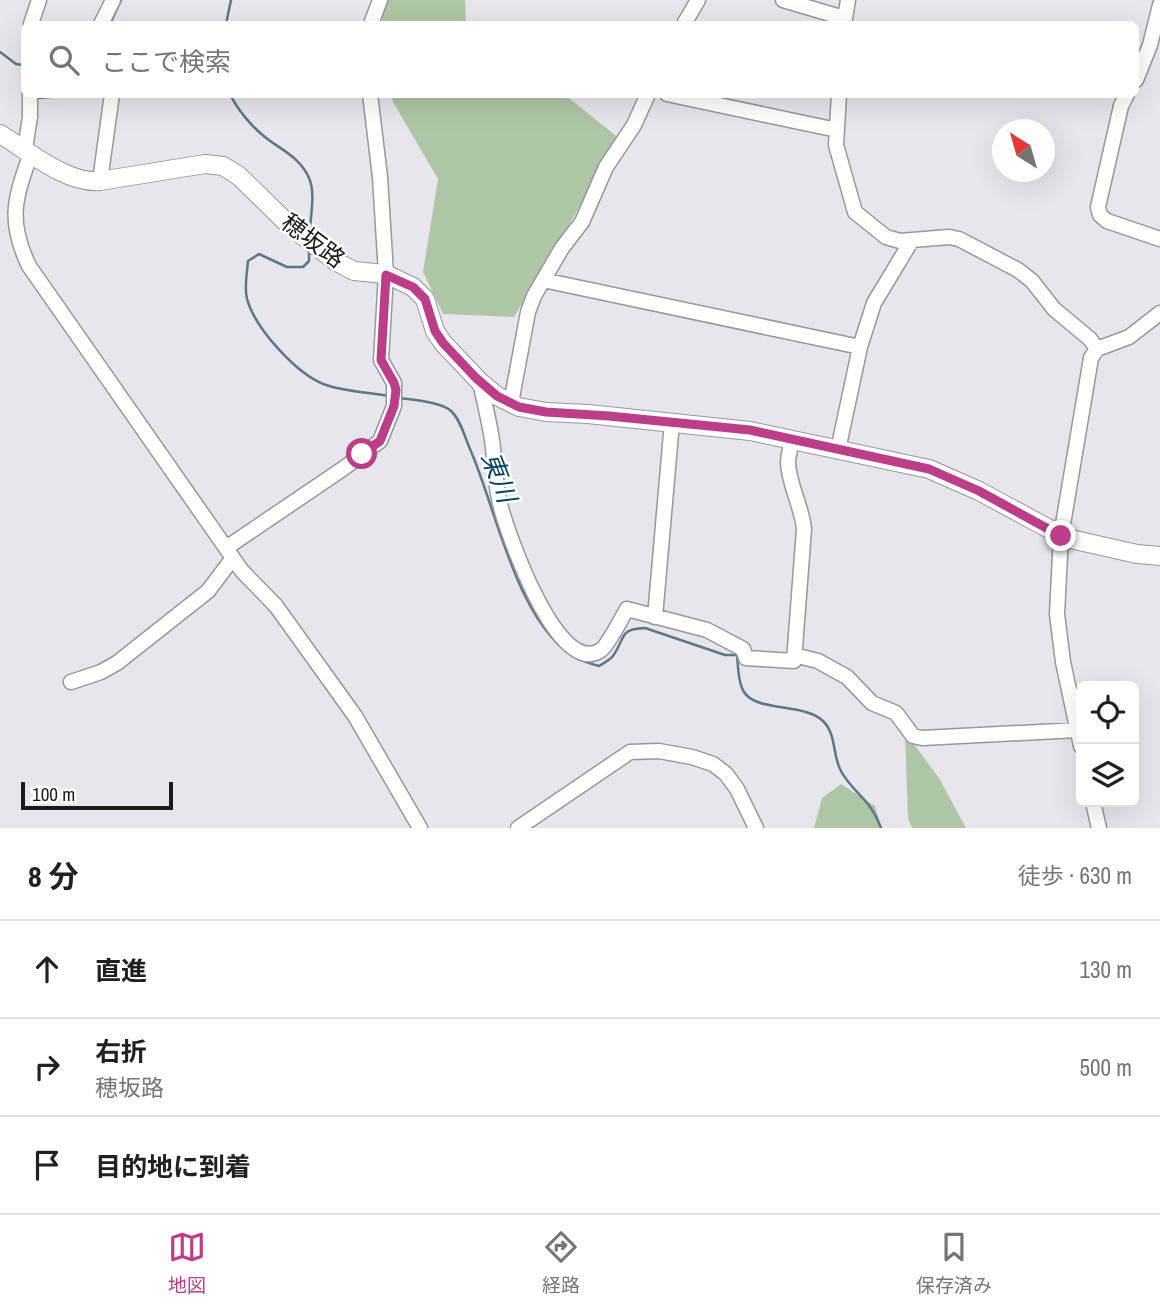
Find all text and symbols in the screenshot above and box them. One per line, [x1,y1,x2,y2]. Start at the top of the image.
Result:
search box [21,21,1139,98]
icon: search [45,41,83,79]
text: ここで検索 [101,44,231,79]
north arrow [992,119,1055,182]
street label: 穂坂路 [275,206,352,275]
route start [346,438,377,469]
water label: 東川 [474,446,526,510]
route end [1045,520,1076,551]
map controls [1076,681,1139,807]
button: locate [1076,681,1139,744]
button: layers [1076,744,1139,807]
scale bar [21,779,173,811]
text: 100 m [32,781,75,807]
text: 8 分 [28,856,79,896]
text: 徒歩 · 630 m [1018,860,1132,891]
icon: ahead [28,950,66,988]
text: 直進 [95,953,147,988]
text: 130 m [1080,954,1132,985]
text: 右折 [95,1034,147,1069]
icon: right [28,1048,66,1086]
text: 500 m [1080,1052,1132,1083]
text: 穂坂路 [95,1072,164,1103]
icon: arrive [28,1146,66,1184]
text: 目的地に到着 [95,1149,251,1184]
tab: 地図 [168,1228,206,1298]
tab: 経路 [542,1228,580,1298]
tab: 保存済み [916,1228,992,1298]

